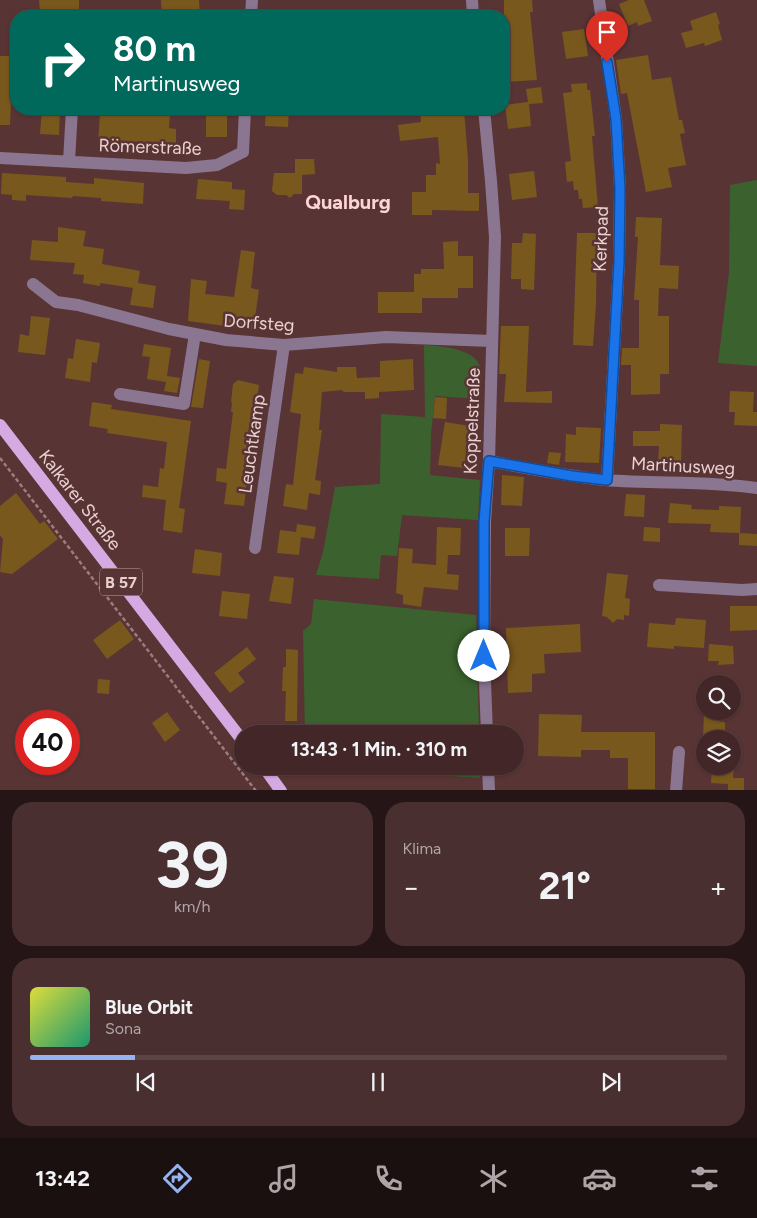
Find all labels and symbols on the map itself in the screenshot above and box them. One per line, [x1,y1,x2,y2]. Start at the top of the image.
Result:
pin [586,11,628,62]
street label: Römerstraße [98,134,202,160]
district label: Qualburg [305,190,391,214]
street label: Kerkpad [589,206,613,272]
street label: Dorfsteg [223,310,295,336]
street label: Koppelstraße [459,367,485,475]
street label: Leuchtkamp [234,393,270,495]
street label: Kalkarer Straße [34,445,126,555]
street label: Martinusweg [630,452,736,480]
road number: B 57 [100,568,142,596]
position arrow [457,629,509,681]
speed limit sign: 40 [15,710,80,775]

